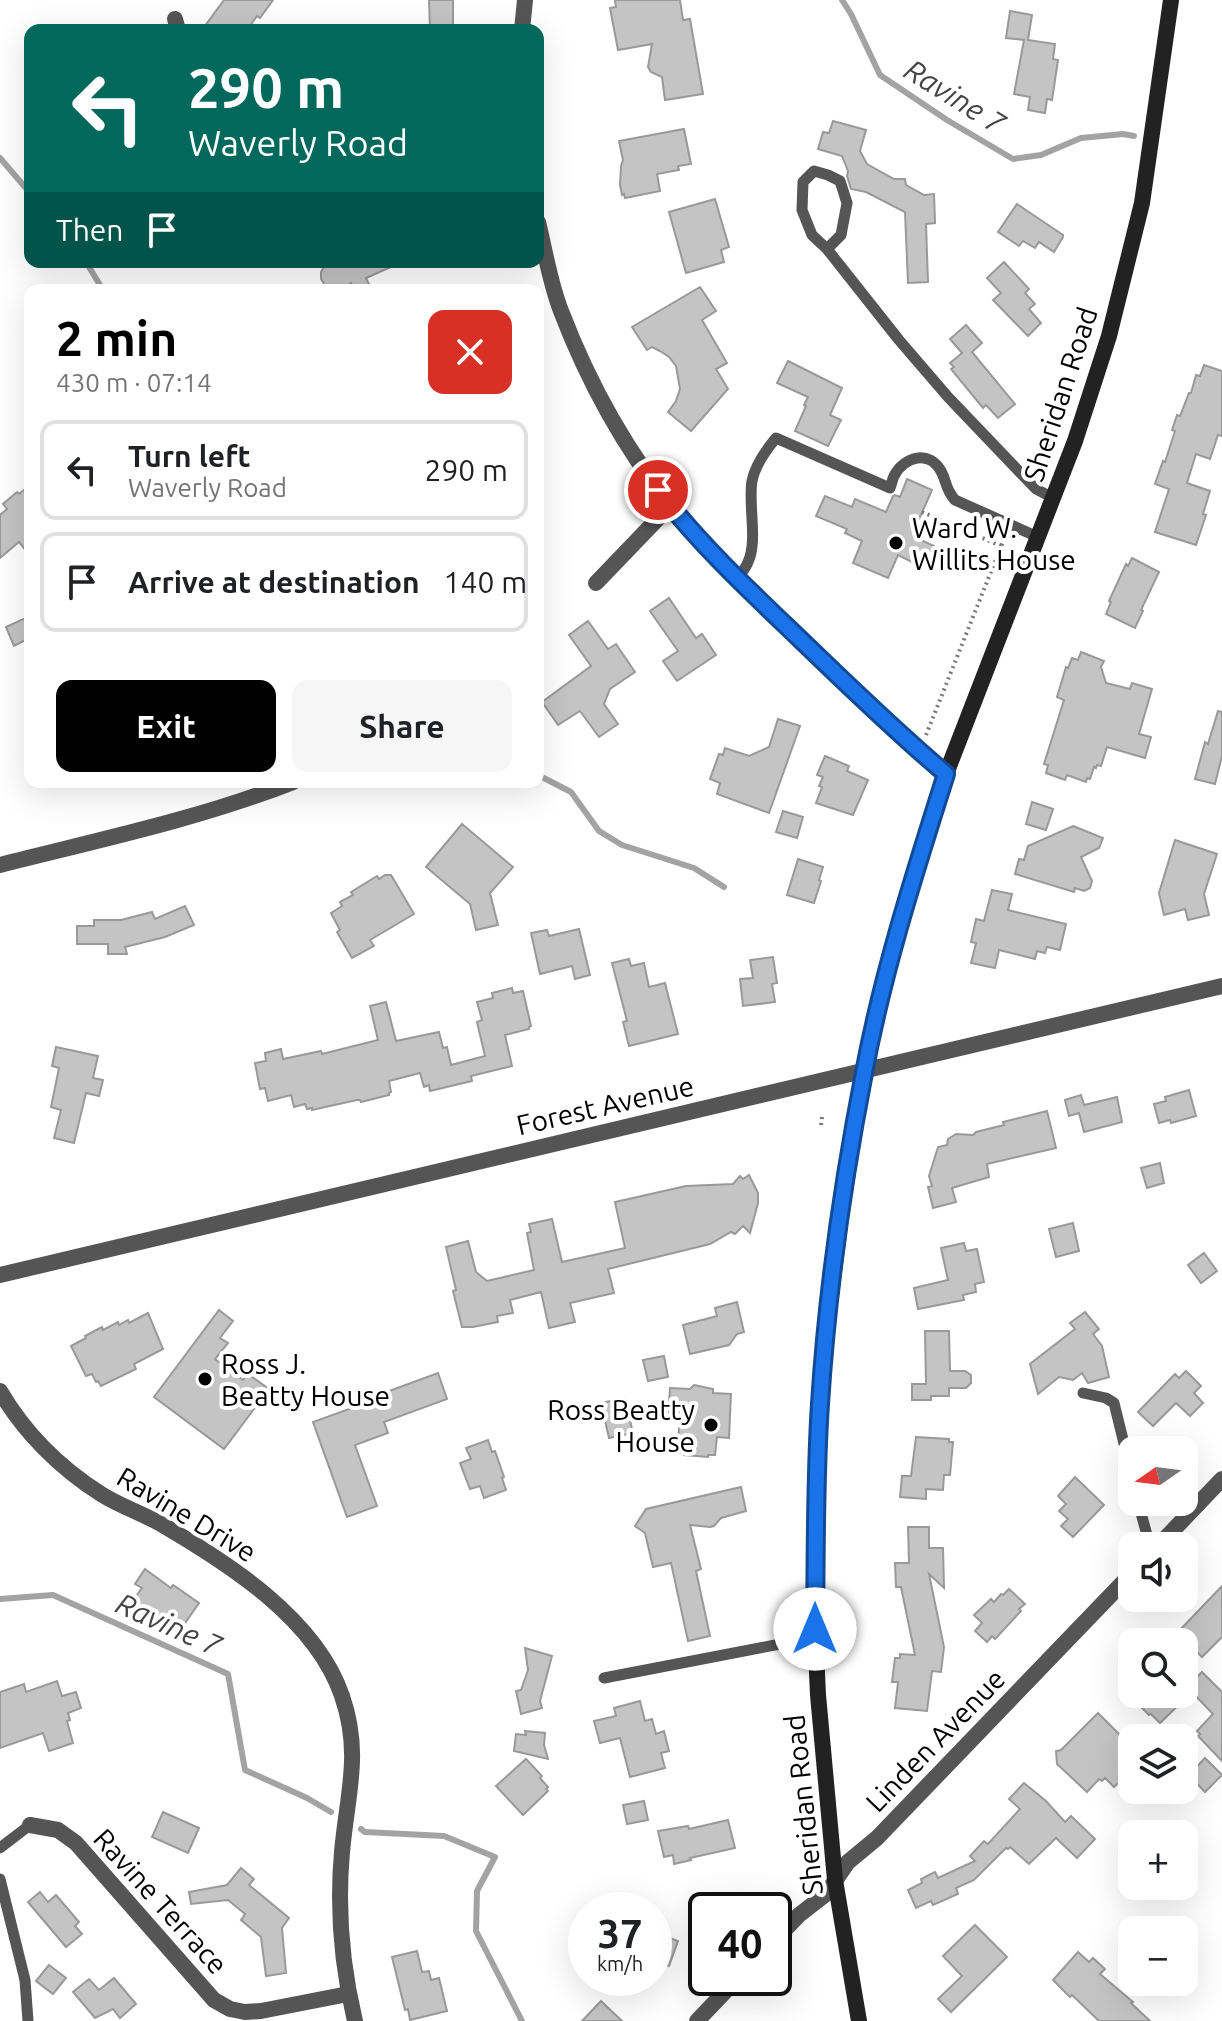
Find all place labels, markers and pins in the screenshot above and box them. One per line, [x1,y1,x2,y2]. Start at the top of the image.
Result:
pin [624,456,692,524]
place label: Ward W. Willits House [912,512,1076,575]
marker: Ward W. Willits House [887,534,905,552]
place label: Ross J. Beatty House [221,1348,390,1411]
marker: Ross J. Beatty House [196,1370,214,1388]
place label: Ross Beatty House [547,1394,695,1457]
marker: Ross Beatty House [702,1416,720,1434]

